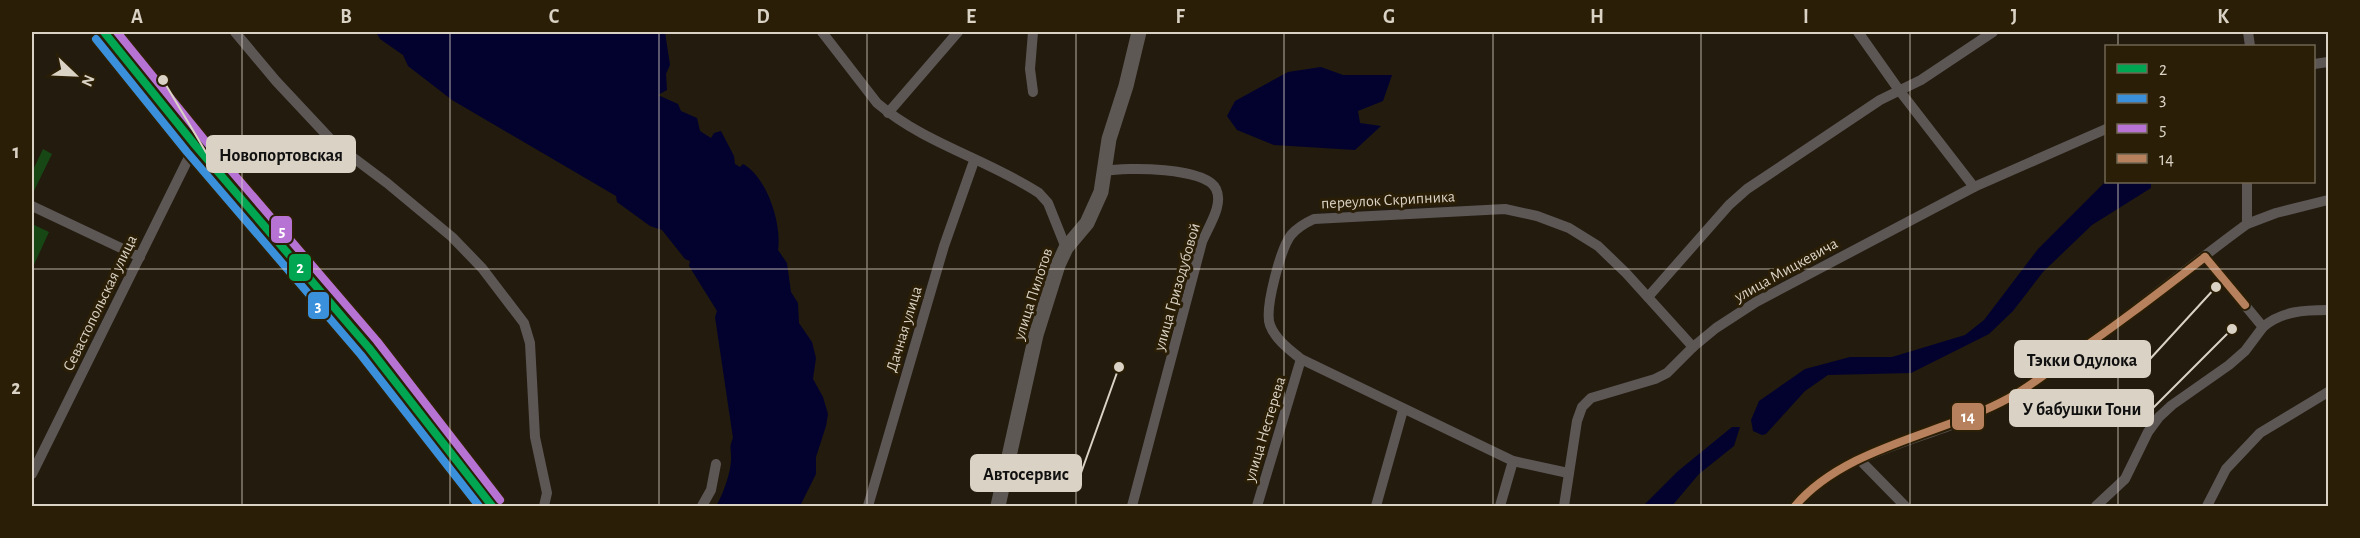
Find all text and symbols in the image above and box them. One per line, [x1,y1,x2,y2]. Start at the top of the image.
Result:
text: A [131,7,143,27]
text: B [340,7,352,27]
text: C [549,7,560,27]
text: D [756,7,770,27]
text: E [966,7,976,27]
text: F [1175,7,1185,27]
text: G [1383,7,1395,27]
text: H [1590,7,1604,27]
text: I [1803,7,1809,27]
text: J [2011,7,2017,27]
text: K [2217,7,2229,27]
north arrow [45,45,105,105]
legend [2105,45,2315,183]
text: 2 [2159,61,2167,79]
text: N [78,72,97,89]
text: 3 [2159,91,2166,109]
text: 5 [2159,121,2167,139]
callout: Новопортовская [207,136,355,172]
text: 1 [12,142,20,162]
text: Новопортовская [219,147,343,165]
text: 14 [2159,151,2174,169]
street label: переулок Скрипника [1321,188,1456,213]
line badge: 5 [270,215,293,244]
street label: улица Гризодубовой [1151,221,1204,354]
text: 5 [279,223,286,239]
street label: Севастопольская улица [60,232,141,374]
street label: улица Мицкевича [1731,235,1841,306]
street label: улица Пилотов [1010,246,1056,343]
line badge: 2 [288,253,312,282]
text: 2 [296,260,304,276]
street label: Дачная улица [883,284,926,374]
line badge: 3 [307,291,330,320]
text: 3 [315,298,322,314]
callout: Тэкки Одулока [2015,341,2150,377]
text: Тэкки Одулока [2027,352,2138,370]
street label: улица Нестерева [1241,375,1290,485]
text: 2 [11,378,21,398]
callout: У бабушки Тони [2010,390,2153,426]
text: У бабушки Тони [2023,401,2141,419]
line badge: 14 [1951,402,1985,431]
text: 14 [1961,409,1975,425]
callout: Автосервис [971,455,1081,491]
text: Автосервис [983,466,1069,484]

